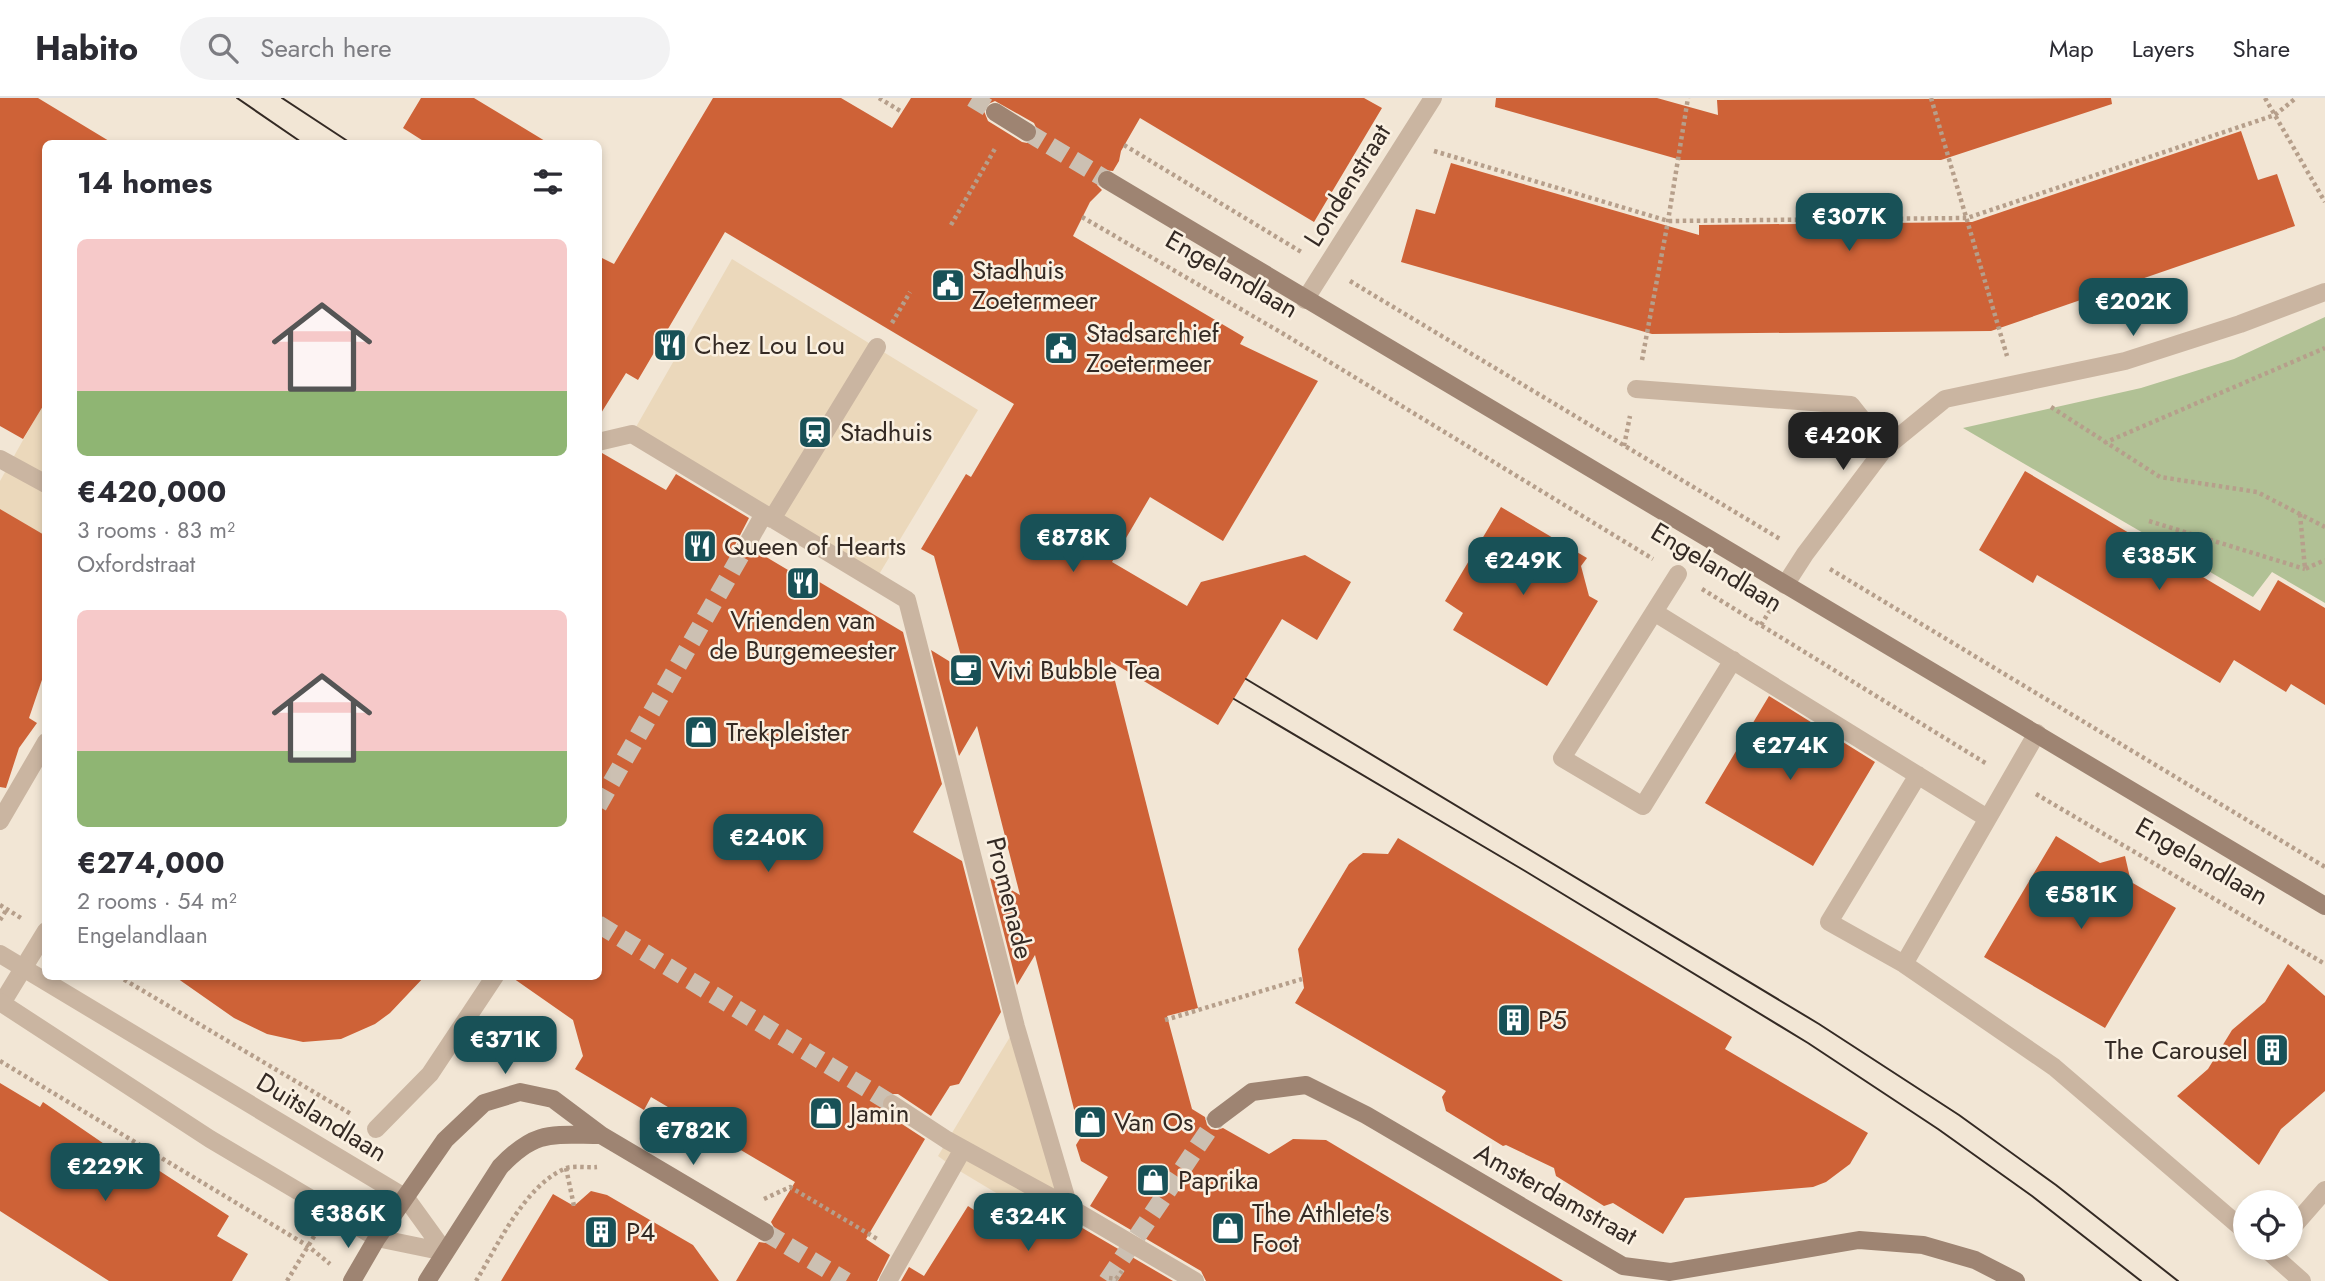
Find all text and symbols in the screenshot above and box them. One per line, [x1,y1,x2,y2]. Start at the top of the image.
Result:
search box [180,17,670,80]
text: Habito [35,25,138,72]
icon: search [204,29,242,67]
text: Search here [260,29,392,67]
text: Map [2049,31,2094,66]
text: Layers [2132,31,2194,66]
text: Share [2232,31,2290,66]
street label: Londenstraat [1294,116,1400,254]
text: 14 homes [77,161,212,204]
icon: filters [529,163,567,201]
pin: €307K [1800,194,1898,253]
text: €307K [1812,199,1886,233]
street label: Engelandlaan [1159,221,1305,327]
place label: Stadhuis Zoetermeer [972,251,1098,319]
public building icon: Stadhuis Zoetermeer [929,266,967,304]
pin: €202K [2084,278,2182,338]
icon: home [259,284,385,410]
text: €202K [2095,284,2171,318]
place label: Stadsarchief Zoetermeer [1086,314,1220,382]
restaurant icon: Chez Lou Lou [651,326,689,364]
place label: Chez Lou Lou [694,326,845,364]
public building icon: Stadsarchief Zoetermeer [1042,329,1080,367]
pin: €420K [1794,412,1892,472]
station icon: Stadhuis [796,413,834,451]
place label: Stadhuis [840,413,932,451]
text: €420K [1804,418,1882,452]
text: €420,000 [77,470,226,513]
text: 3 rooms · 83 m² [77,513,235,547]
street label: Engelandlaan [1644,513,1790,621]
pin: €878K [1024,514,1122,574]
text: €878K [1036,520,1110,554]
restaurant icon: Queen of Hearts [681,527,719,565]
place label: Queen of Hearts [724,527,906,565]
pin: €385K [2110,532,2208,592]
pin: €249K [1474,538,1572,597]
text: €385K [2122,538,2196,572]
text: €249K [1484,543,1562,577]
text: Oxfordstraat [77,547,195,581]
restaurant icon: Vrienden van de Burgemeester [784,564,822,602]
place label: Vrienden van de Burgemeester [710,601,897,669]
cafe icon: Vivi Bubble Tea [947,651,985,689]
place label: Vivi Bubble Tea [990,651,1160,689]
icon: home [259,655,385,781]
shop icon: Trekpleister [682,713,720,751]
place label: Trekpleister [726,713,849,751]
pin: €274K [1741,722,1839,782]
text: €274K [1752,728,1828,762]
street label: Engelandlaan [2129,808,2275,914]
pin: €240K [719,814,817,874]
text: €240K [729,820,807,854]
street label: Promenade [977,833,1043,963]
text: €274,000 [77,841,225,884]
pin: €581K [2032,872,2130,931]
text: €581K [2045,877,2117,911]
text: 2 rooms · 54 m² [77,884,237,918]
text: Engelandlaan [77,918,208,952]
building icon: P5 [1495,1001,1533,1039]
place label: P5 [1538,1001,1567,1039]
pin: €371K [456,1016,554,1076]
text: €371K [470,1022,540,1056]
place label: The Carousel [2105,1031,2248,1069]
building icon: The Carousel [2253,1031,2291,1069]
street label: Duitslandlaan [249,1063,395,1171]
shop icon: Jamin [807,1094,845,1132]
place label: Jamin [847,1094,909,1132]
shop icon: Van Os [1071,1103,1109,1141]
place label: Van Os [1114,1103,1194,1141]
pin: €782K [644,1108,742,1167]
text: €782K [656,1113,730,1147]
street label: Amsterdamstraat [1468,1134,1645,1255]
pin: €229K [56,1144,154,1203]
text: €229K [67,1149,143,1183]
shop icon: Paprika [1134,1161,1172,1199]
place label: Paprika [1178,1161,1258,1199]
pin: €386K [299,1190,397,1250]
map controls [2233,1190,2303,1260]
button: locate [2233,1190,2303,1260]
pin: €324K [979,1194,1077,1253]
place label: The Athlete's Foot [1252,1194,1390,1262]
text: €386K [310,1196,386,1230]
text: €324K [990,1199,1066,1233]
shop icon: The Athlete's Foot [1209,1209,1247,1247]
building icon: P4 [582,1213,620,1251]
place label: P4 [626,1213,655,1251]

